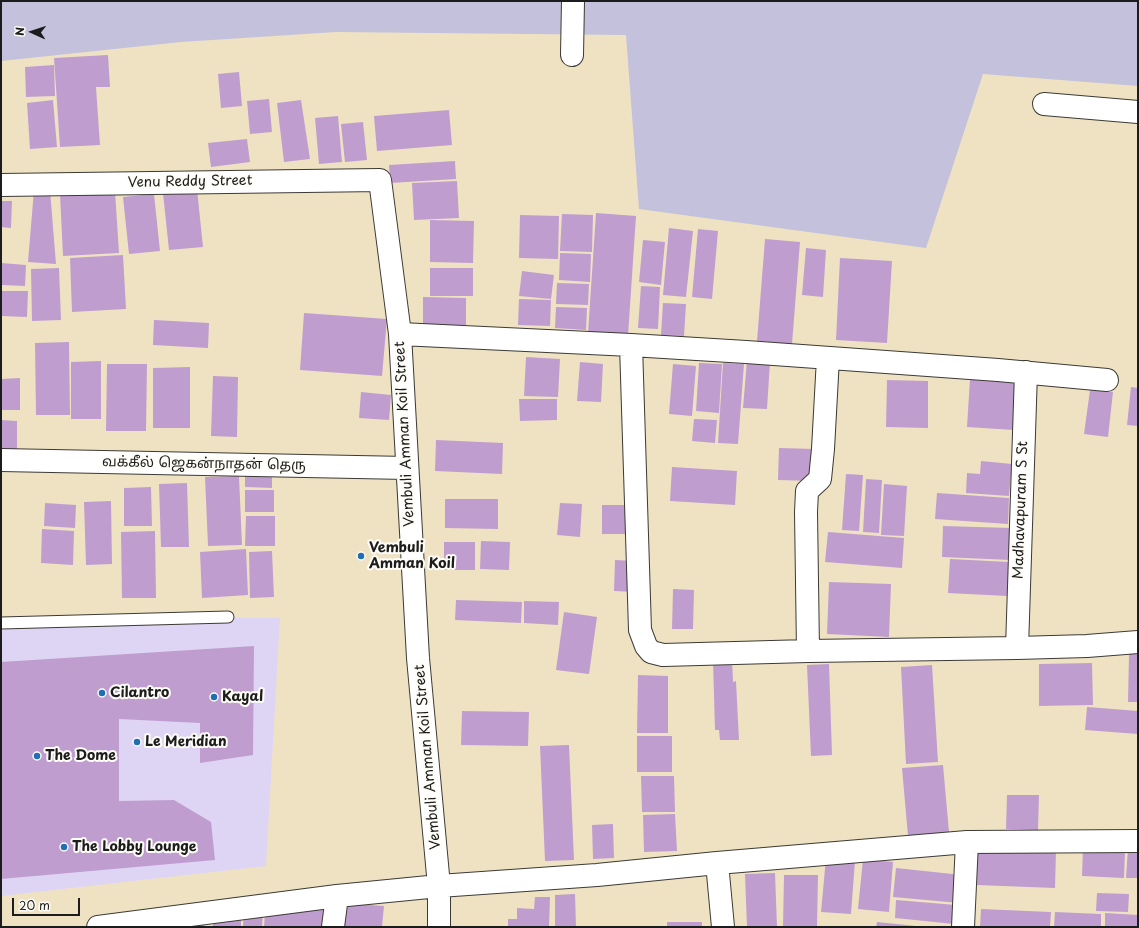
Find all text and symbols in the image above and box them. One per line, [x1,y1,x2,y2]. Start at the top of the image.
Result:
north arrow [12,12,52,52]
text: N [11,27,28,36]
street label: Venu Reddy Street [127,173,253,191]
street label: Vembuli Amman Koil Street [392,341,418,527]
street label: Madhavapuram S St [1010,441,1032,579]
street label: வக்கீல் ஜெகன்நாதன் தெரு [102,454,306,474]
place label: Vembuli Amman Koil [369,540,455,572]
marker: Vembuli Amman Koil [356,551,366,561]
street label: Vembuli Amman Koil Street [412,664,444,850]
place label: Cilantro [110,685,169,701]
marker: Cilantro [97,688,107,698]
place label: Kayal [222,689,263,705]
marker: Kayal [209,692,219,702]
place label: Le Meridian [145,734,227,750]
marker: Le Meridian [132,737,142,747]
place label: The Dome [45,748,116,764]
marker: The Dome [32,751,42,761]
place label: The Lobby Lounge [72,839,196,855]
marker: The Lobby Lounge [59,842,69,852]
scale bar [14,890,82,916]
text: 20 m [19,896,50,914]

